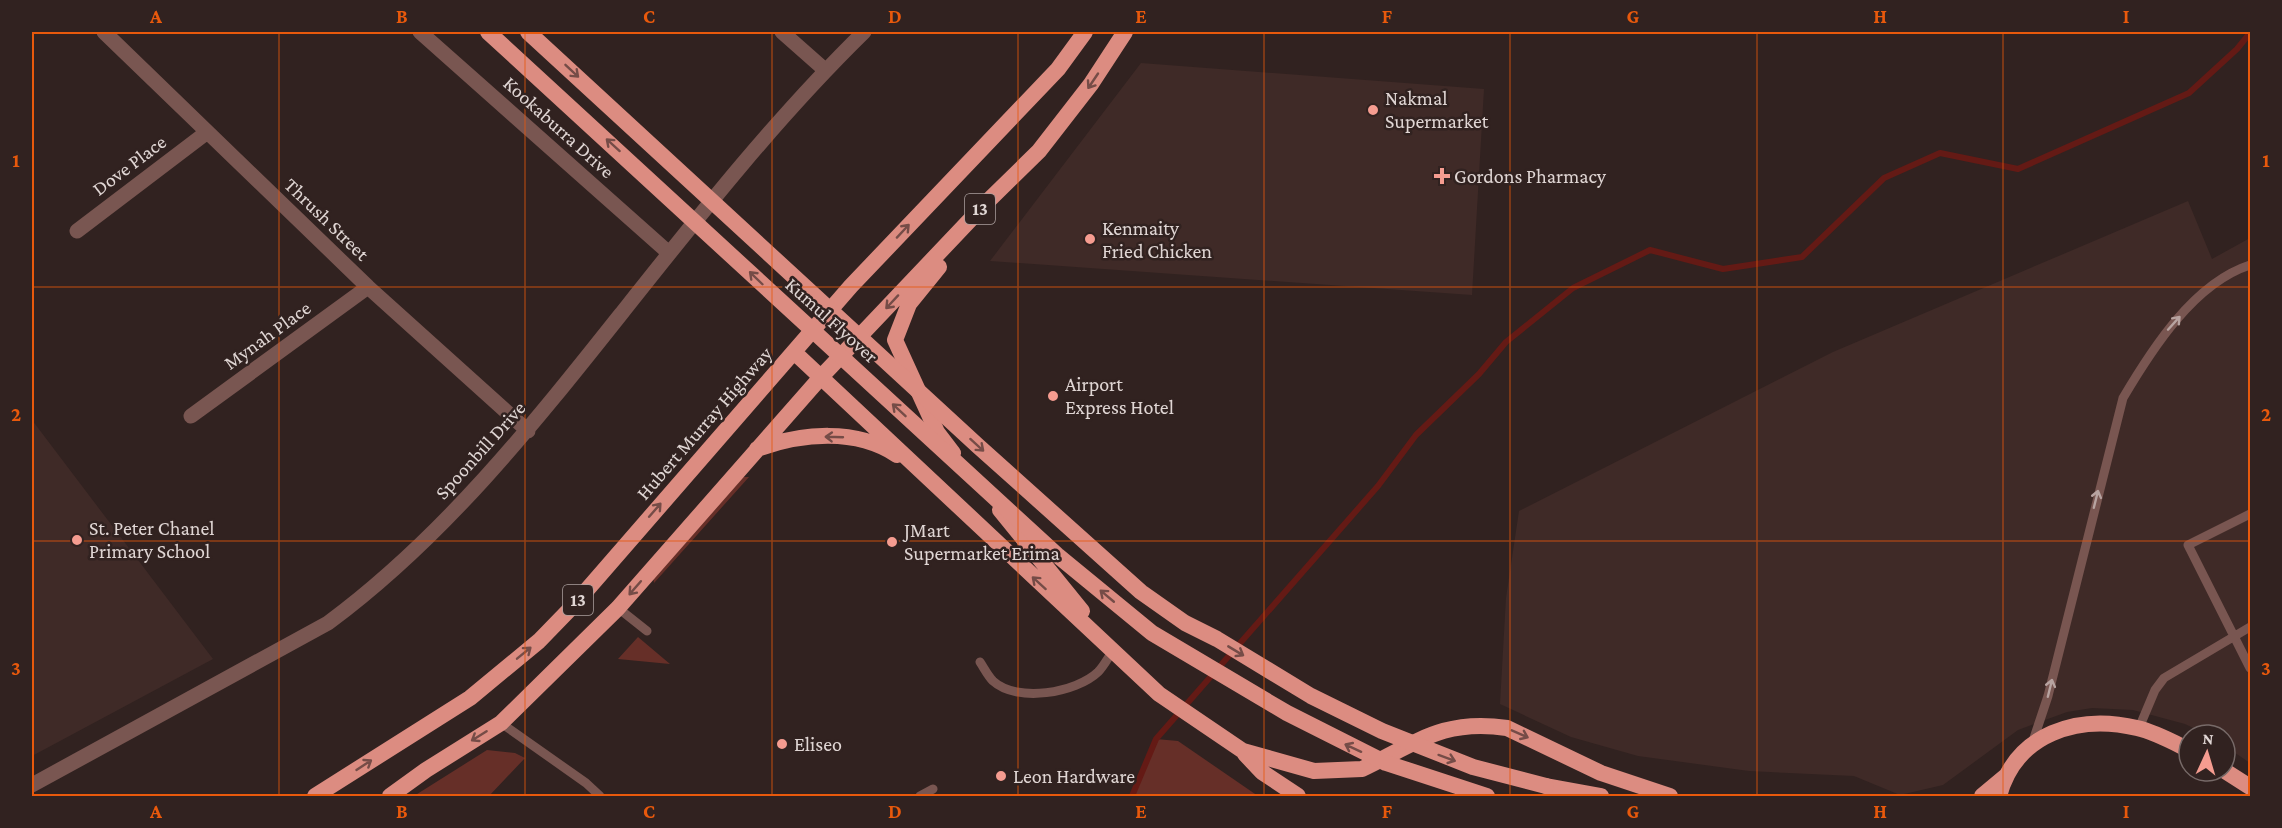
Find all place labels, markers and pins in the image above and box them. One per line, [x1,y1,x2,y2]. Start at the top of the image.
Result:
place label: Nakmal Supermarket [1385,87,1489,133]
marker: Nakmal Supermarket [1366,103,1380,117]
place label: Gordons Pharmacy [1454,165,1607,188]
marker: Gordons Pharmacy [1435,169,1449,183]
place label: Kenmaity Fried Chicken [1102,217,1212,262]
marker: Kenmaity Fried Chicken [1083,232,1097,246]
place label: Airport Express Hotel [1065,373,1174,419]
marker: Airport Express Hotel [1046,389,1060,403]
place label: St. Peter Chanel Primary School [89,517,214,563]
place label: JMart Supermarket Erima [902,519,1060,565]
marker: St. Peter Chanel Primary School [70,533,84,547]
marker: JMart Supermarket Erima [885,535,899,549]
place label: Eliseo [794,733,842,755]
marker: Eliseo [775,737,789,751]
place label: Leon Hardware [1013,765,1135,787]
marker: Leon Hardware [994,769,1008,783]

